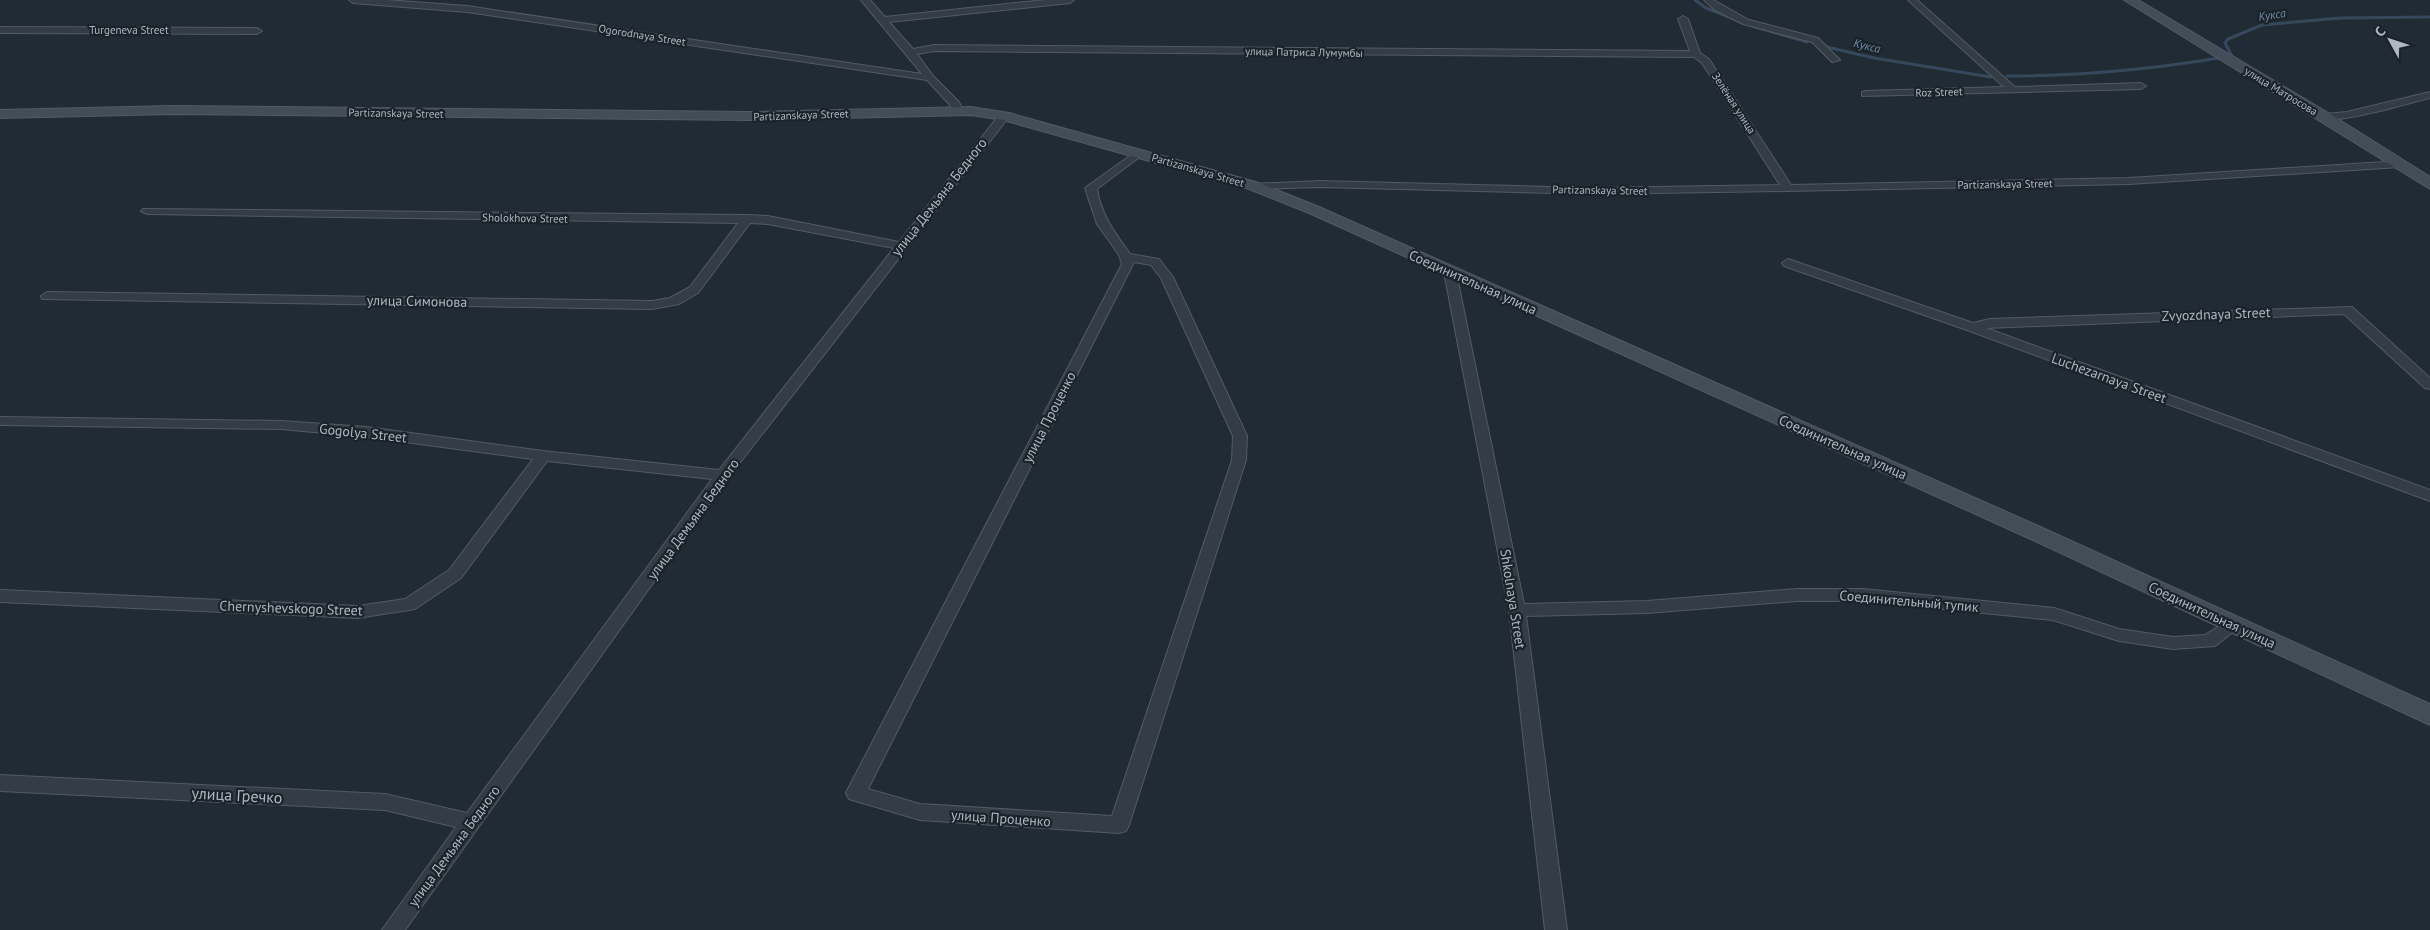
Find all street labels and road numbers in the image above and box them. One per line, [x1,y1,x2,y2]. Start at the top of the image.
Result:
street label: Ogorodnaya Street [597,21,687,49]
street label: Turgeneva Street [89,23,169,37]
street label: улица Патриса Лумумбы [1245,44,1363,60]
street label: улица Матросова [2242,64,2320,118]
street label: Зелёная улица [1709,70,1759,136]
street label: Roz Street [1915,84,1963,100]
street label: Partizanskaya Street [348,105,444,121]
street label: Partizanskaya Street [753,106,849,124]
street label: улица Демьяна Бедного [887,134,991,260]
street label: Partizanskaya Street [1150,150,1246,190]
street label: Partizanskaya Street [1957,176,2053,192]
street label: Partizanskaya Street [1552,182,1648,198]
street label: Sholokhova Street [482,210,568,226]
street label: Соединительная улица [1406,246,1540,318]
street label: улица Симонова [367,291,467,311]
street label: Zvyozdnaya Street [2161,303,2271,325]
street label: Luchezarnaya Street [2049,349,2169,407]
street label: улица Проценко [1018,368,1080,466]
street label: Соединительная улица [1776,411,1910,483]
street label: Gogolya Street [318,419,408,447]
street label: улица Демьяна Бедного [643,455,743,583]
street label: Shkolnaya Street [1496,548,1530,650]
street label: Соединительная улица [2145,578,2279,652]
street label: Соединительный тупик [1839,586,1980,616]
street label: Chernyshevskogo Street [219,597,363,620]
street label: улица Демьяна Бедного [404,782,504,910]
street label: улица Гречко [191,783,283,807]
street label: улица Проценко [950,806,1052,830]

